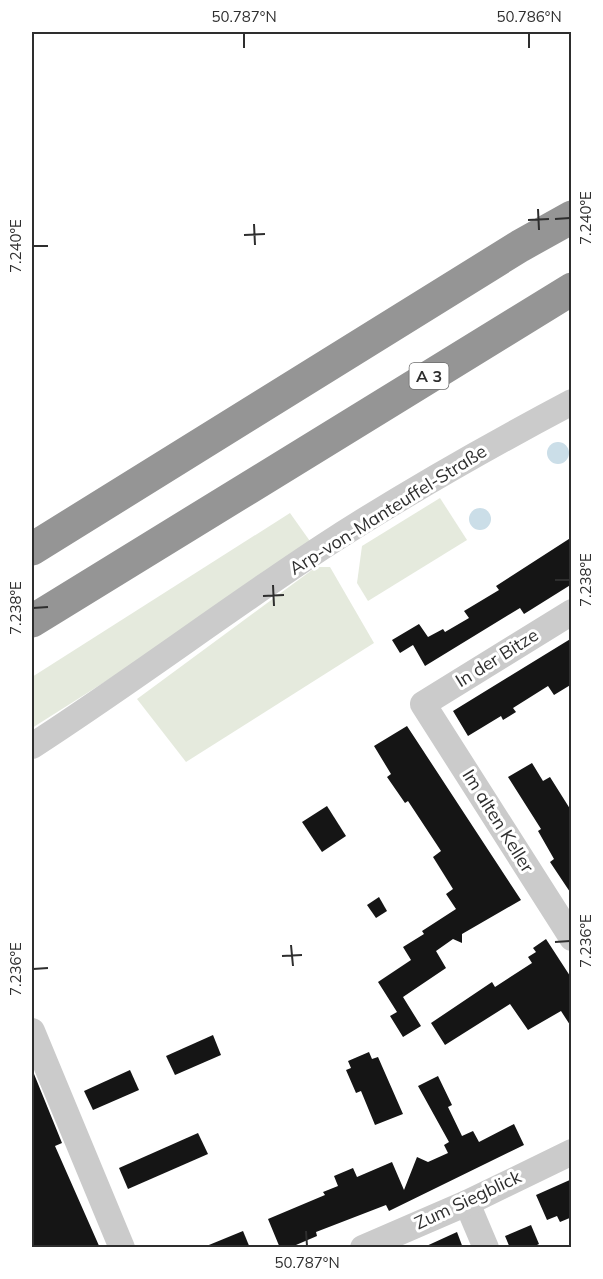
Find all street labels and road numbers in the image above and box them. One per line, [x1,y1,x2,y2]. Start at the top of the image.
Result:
road number: A 3 [410,363,448,389]
street label: Arp-von-Manteuffel-Straße [285,439,491,580]
street label: In der Bitze [451,623,542,692]
street label: Im alten Keller [458,765,540,877]
street label: Zum Siegblick [411,1164,525,1234]

